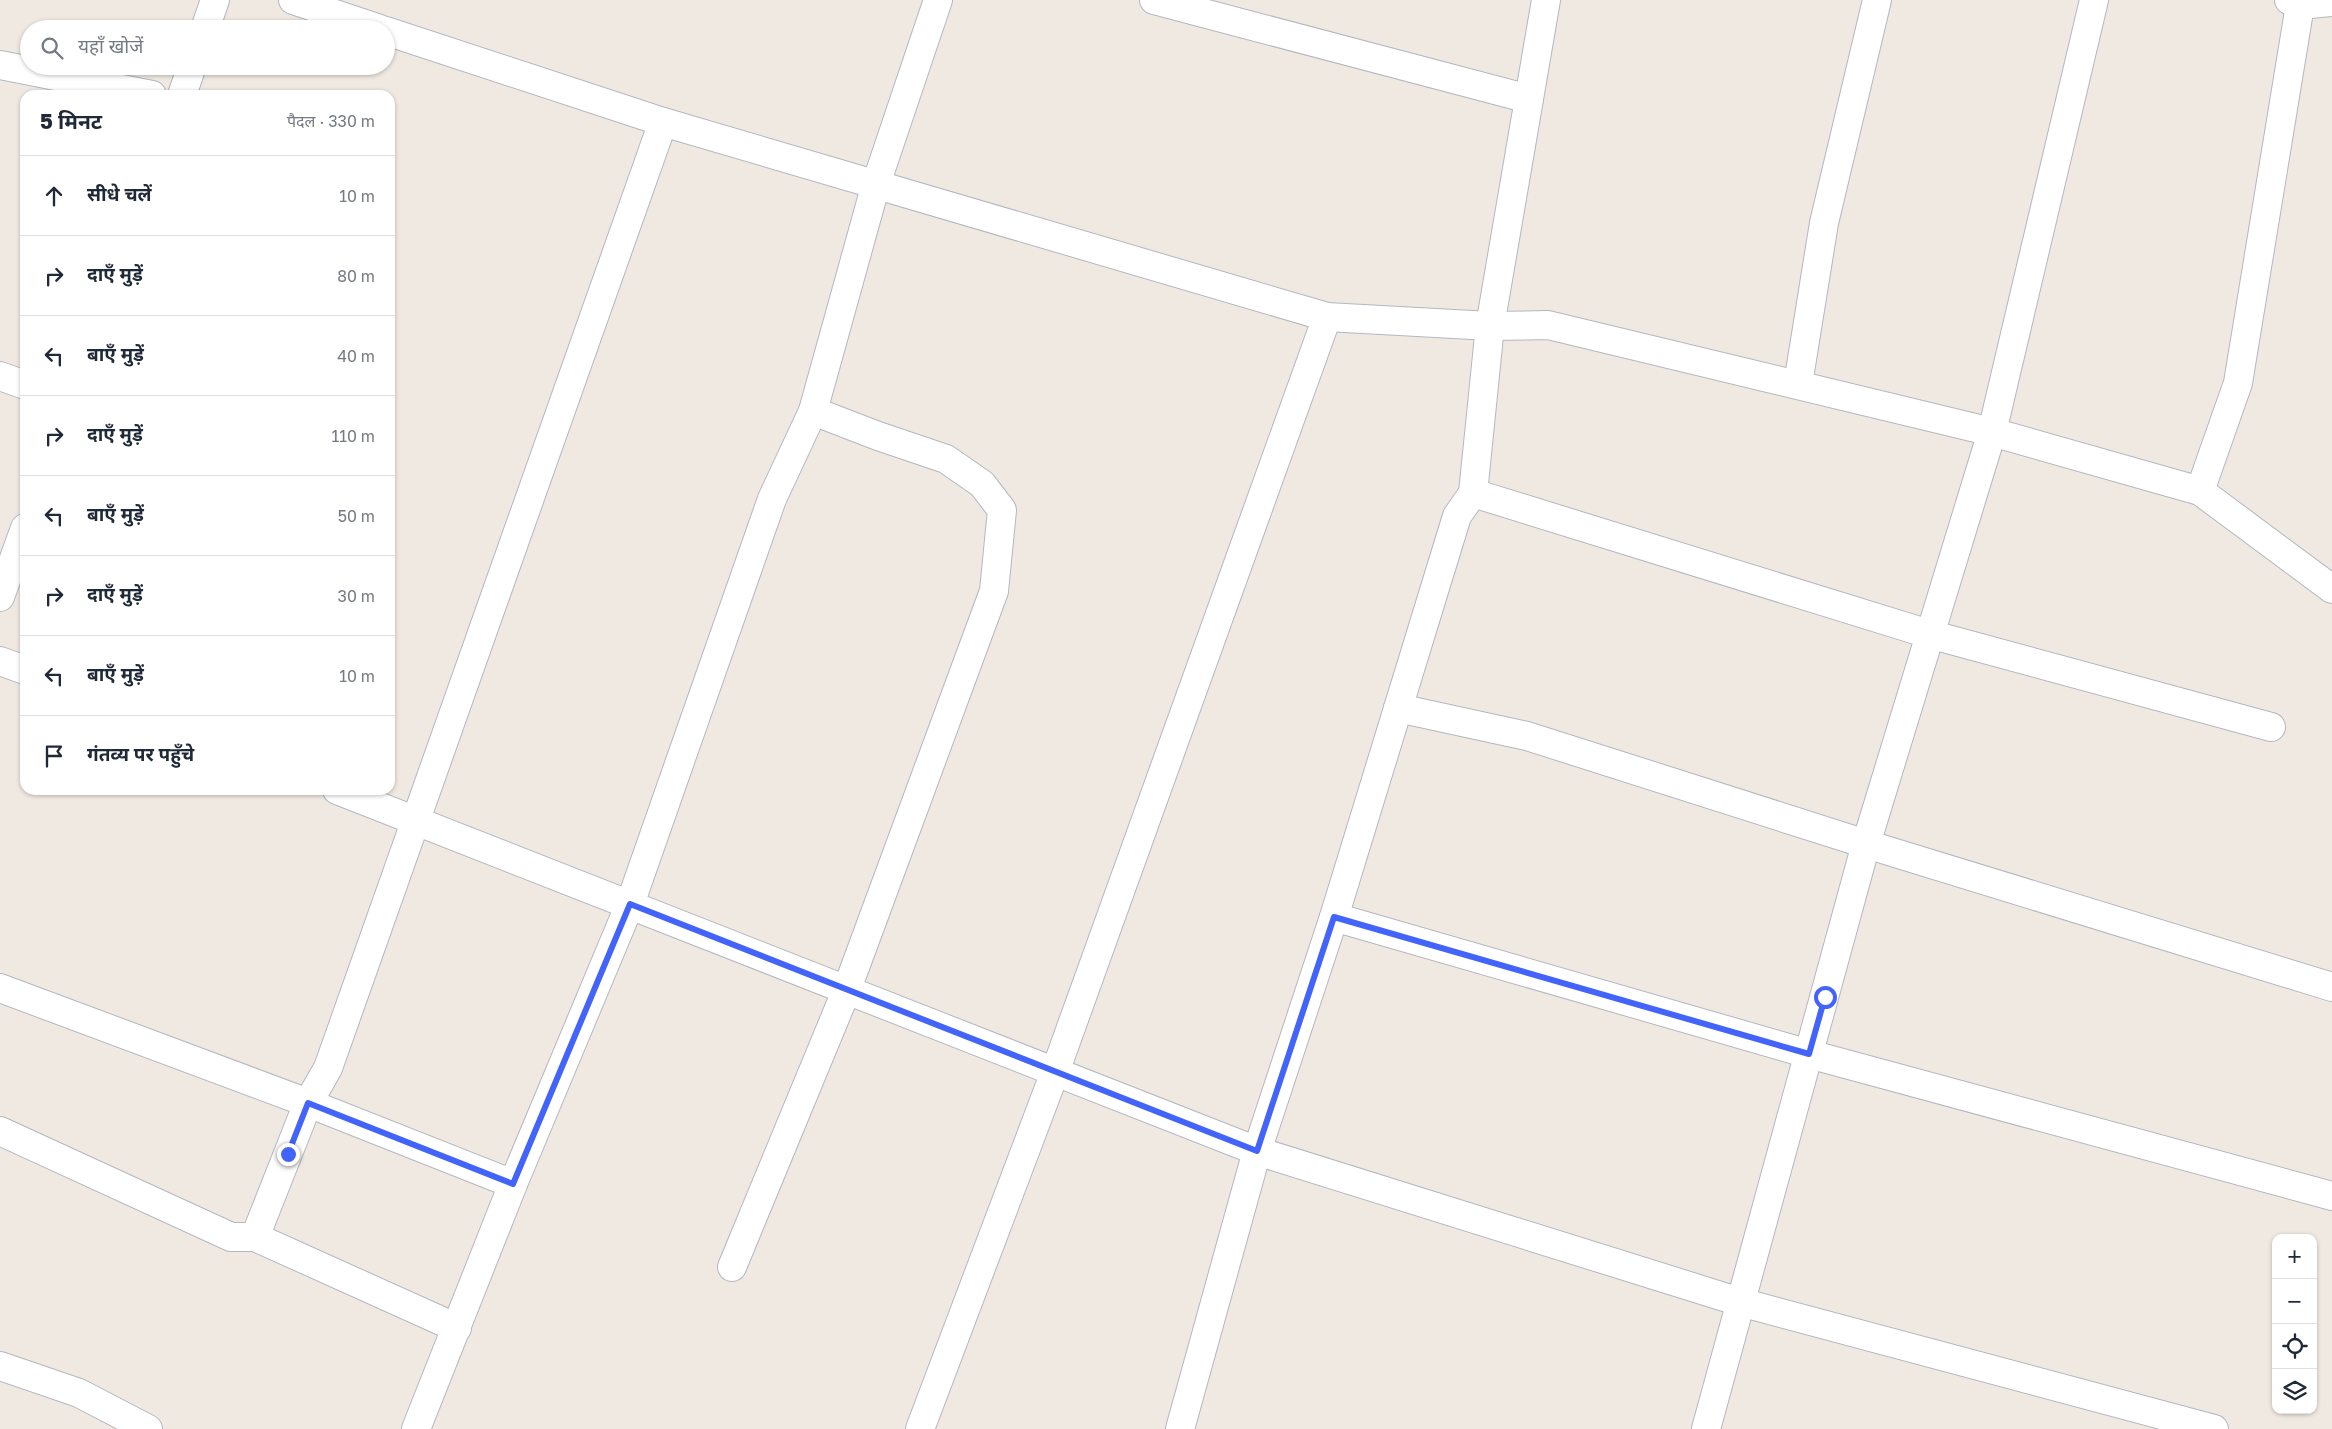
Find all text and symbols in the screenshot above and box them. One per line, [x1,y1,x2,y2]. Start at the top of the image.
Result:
search box [20,20,395,75]
icon: search [38,34,66,62]
text: यहाँ खोजें [78,34,143,57]
text: 5 मिनट [40,108,102,134]
text: पैदल · 330 m [287,111,375,131]
icon: ahead [40,182,68,210]
text: सीधे चलें [87,182,152,205]
text: 10 m [339,186,375,206]
icon: right [40,262,68,290]
text: दाएँ मुड़ें [87,262,143,285]
text: 80 m [337,266,375,286]
icon: left [40,342,68,370]
text: बाएँ मुड़ें [87,342,144,365]
text: 40 m [337,346,375,366]
icon: right [40,422,68,450]
text: दाएँ मुड़ें [87,422,143,445]
text: 110 m [331,426,375,446]
icon: left [40,502,68,530]
text: बाएँ मुड़ें [87,502,144,525]
text: 50 m [338,506,375,526]
icon: right [40,582,68,610]
text: दाएँ मुड़ें [87,582,143,605]
text: 30 m [338,586,375,606]
icon: left [40,662,68,690]
text: बाएँ मुड़ें [87,662,144,685]
text: 10 m [339,666,375,686]
icon: arrive [40,742,68,770]
text: गंतव्य पर पहुँचे [87,742,194,765]
route start [1814,986,1837,1009]
route end [277,1143,300,1166]
map controls [2272,1234,2317,1414]
button: + [2272,1234,2317,1279]
button: − [2272,1279,2317,1324]
button: locate [2272,1324,2317,1369]
button: layers [2272,1369,2317,1414]

